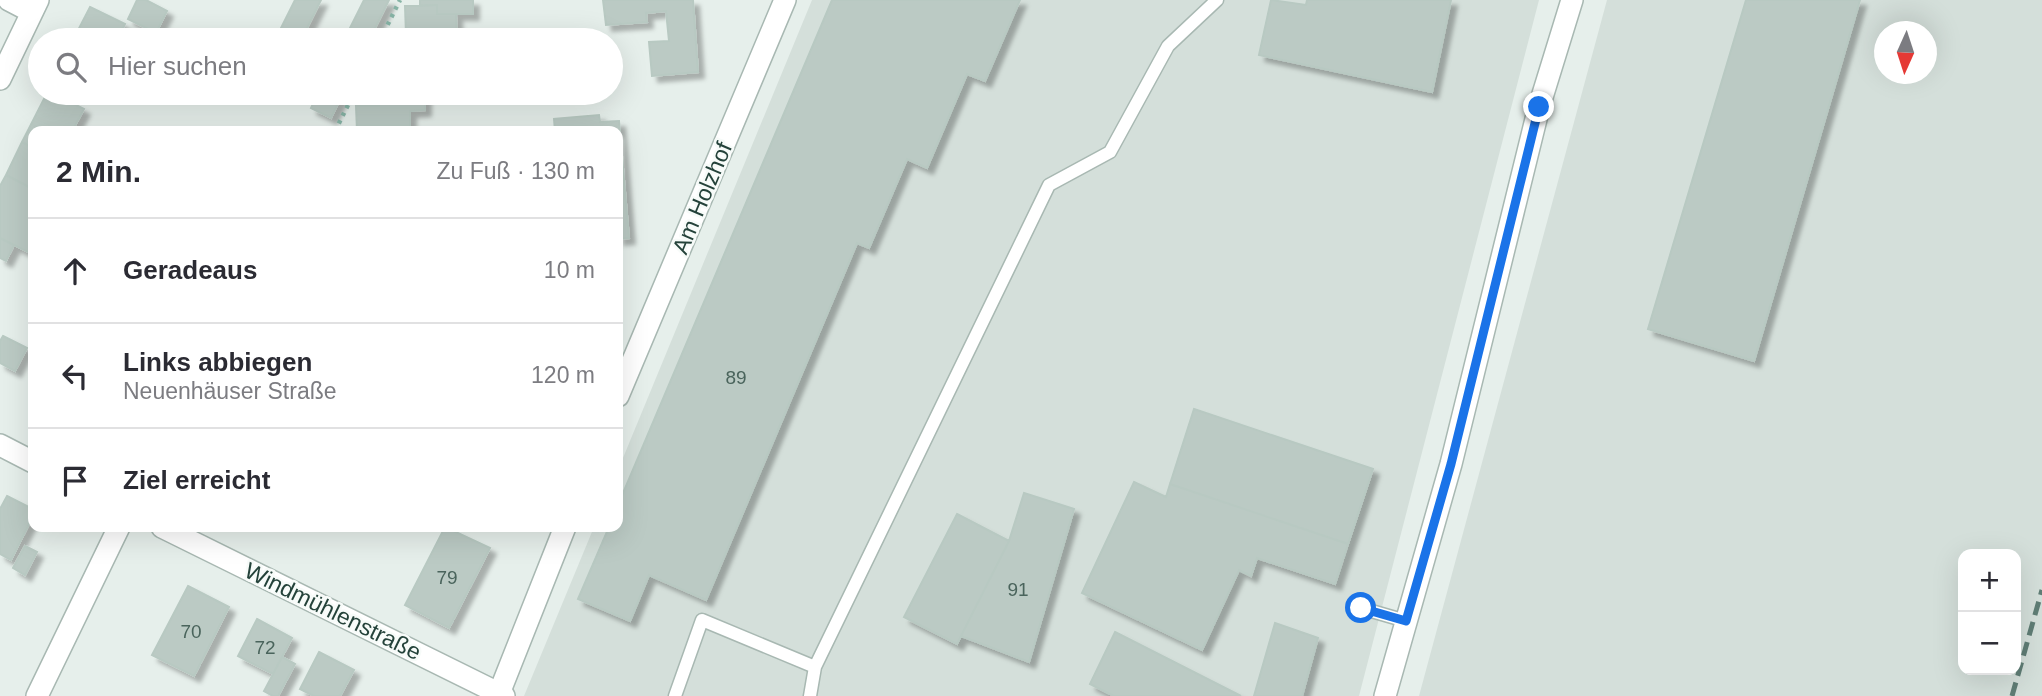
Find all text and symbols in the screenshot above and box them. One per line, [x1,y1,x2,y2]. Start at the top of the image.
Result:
north arrow [1874,21,1937,84]
search box [28,28,623,105]
icon: search [52,48,90,86]
text: Hier suchen [108,51,247,81]
route end [1523,91,1554,122]
street label: Am Holzhof [667,138,737,258]
text: 2 Min. [56,155,141,188]
text: Zu Fuß · 130 m [437,158,595,184]
icon: ahead [56,252,94,290]
text: Geradeaus [123,255,257,285]
text: 10 m [544,257,595,283]
text: Links abbiegen [123,347,312,377]
icon: left [56,357,94,395]
text: 120 m [531,362,595,388]
house number: 89 [725,367,747,388]
text: Neuenhäuser Straße [123,378,337,404]
icon: arrive [56,462,94,500]
text: Ziel erreicht [123,465,270,495]
map controls [1958,549,2021,675]
button: + [1958,549,2021,612]
street label: Windmühlenstraße [241,557,425,665]
house number: 79 [436,567,458,588]
house number: 91 [1007,579,1029,600]
route start [1345,592,1376,623]
button: − [1958,612,2021,675]
house number: 70 [180,621,202,642]
house number: 72 [254,637,276,658]

